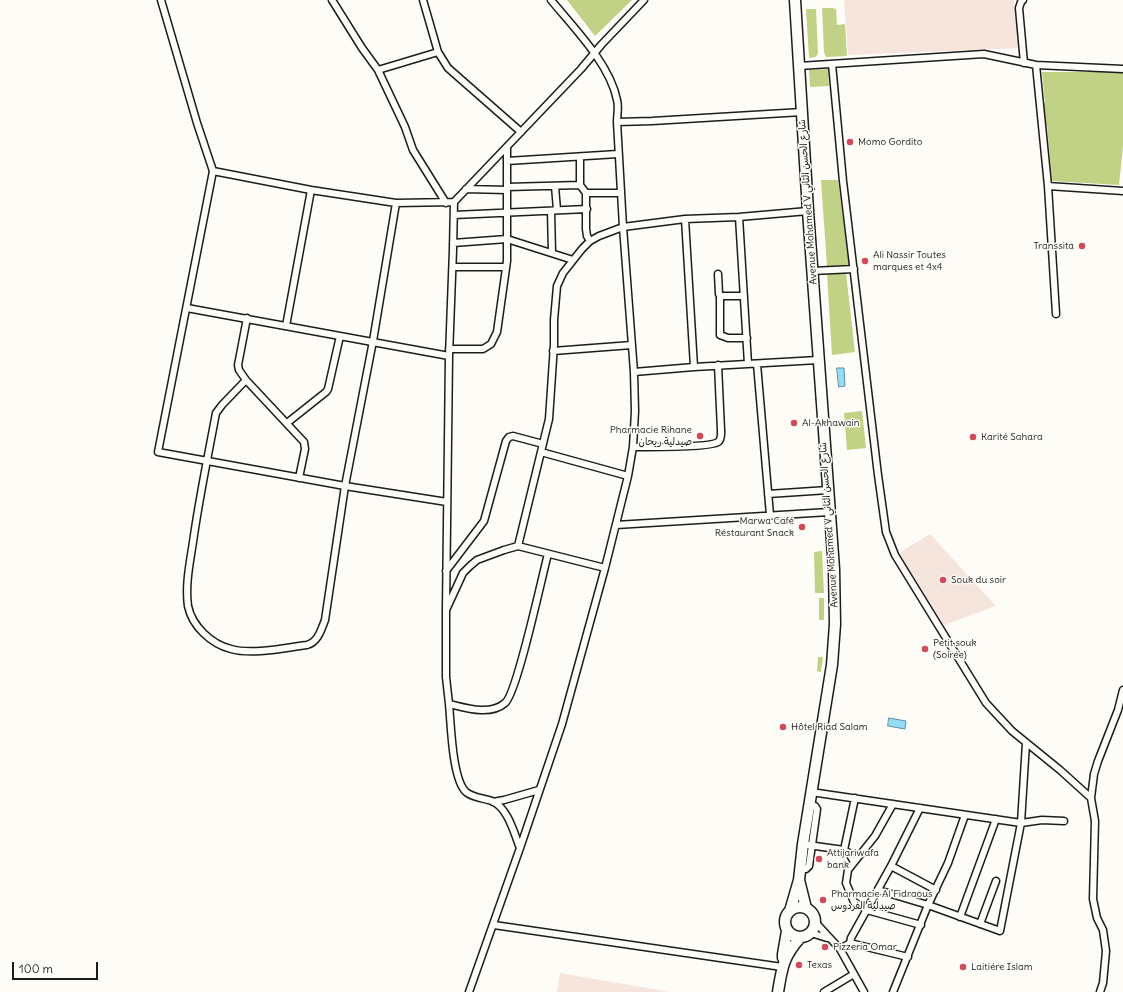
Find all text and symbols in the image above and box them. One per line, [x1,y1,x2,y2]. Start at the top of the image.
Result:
street label: Avenue Mohamed V شارع الحسن الثاني [796,119,820,285]
place label: Momo Gordito [858,136,922,148]
marker: Momo Gordito [845,137,855,147]
place label: Transsita [1034,240,1074,252]
marker: Transsita [1077,241,1087,251]
place label: Ali Nassir Toutes marques et 4x4 [873,249,946,272]
marker: Ali Nassir Toutes marques et 4x4 [860,256,870,266]
place label: Al-Akhawain [802,417,860,429]
marker: Al-Akhawain [789,418,799,428]
place label: Pharmacie Rihane صيدلية ريحان [610,424,692,448]
marker: Pharmacie Rihane صيدلية ريحان [695,431,705,441]
place label: Karité Sahara [981,431,1043,443]
marker: Karité Sahara [968,432,978,442]
street label: Avenue Mohamed V شارع الحسن الثاني [817,442,841,608]
place label: Marwa Café Réstaurant Snack [715,515,794,538]
marker: Marwa Café Réstaurant Snack [797,522,807,532]
place label: Souk du soir [951,574,1006,586]
marker: Souk du soir [938,575,948,585]
place label: Petit souk (Soirée) [933,637,976,660]
marker: Petit souk (Soirée) [920,644,930,654]
place label: Hôtel Riad Salam [791,721,868,733]
marker: Hôtel Riad Salam [778,722,788,732]
place label: Attijariwafa bank [827,847,879,870]
marker: Attijariwafa bank [814,854,824,864]
place label: Pharmacie Al Fidraous صيدلية الفردوس [831,888,933,912]
marker: Pharmacie Al Fidraous صيدلية الفردوس [818,895,828,905]
place label: Pizzeria Omar [833,941,897,953]
marker: Pizzeria Omar [820,942,830,952]
scale bar [14,954,100,980]
place label: Texas [807,959,832,971]
marker: Texas [794,960,804,970]
text: 100 m [19,961,53,976]
place label: Laitiére Islam [971,961,1032,973]
marker: Laitiére Islam [958,962,968,972]

